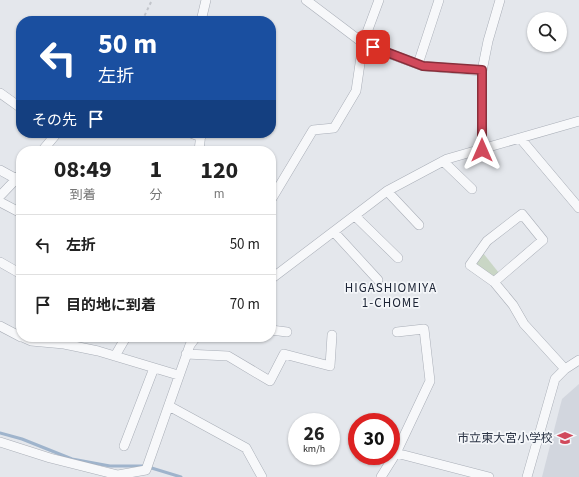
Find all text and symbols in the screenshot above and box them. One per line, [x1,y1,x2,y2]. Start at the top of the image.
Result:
map controls [527,12,567,52]
button: search [527,12,567,52]
text: 50 m [98,24,157,64]
pin [356,30,390,64]
icon: left [32,32,84,84]
icon: arrive [362,36,384,58]
text: 左折 [98,64,134,89]
icon: arrive [85,108,107,130]
text: その先 [32,110,77,131]
position arrow [461,129,503,171]
text: 08:49 [54,152,112,187]
text: 1 [150,152,162,187]
text: 120 [200,153,238,188]
text: m [214,185,225,203]
text: 到着 [70,186,96,204]
text: 分 [149,186,162,204]
icon: left [32,234,54,256]
text: 50 m [230,234,260,255]
text: 左折 [66,235,96,256]
district label: HIGASHIOMIYA 1-CHOME [345,279,437,312]
icon: arrive [32,294,54,316]
text: 70 m [230,294,260,315]
text: 目的地に到着 [66,295,156,316]
speed limit sign: 30 [348,413,400,465]
text: 26 [303,420,325,448]
school or university icon: 市立東大宮小学校 [556,429,574,447]
place label: 市立東大宮小学校 [457,430,553,447]
text: km/h [303,442,325,456]

